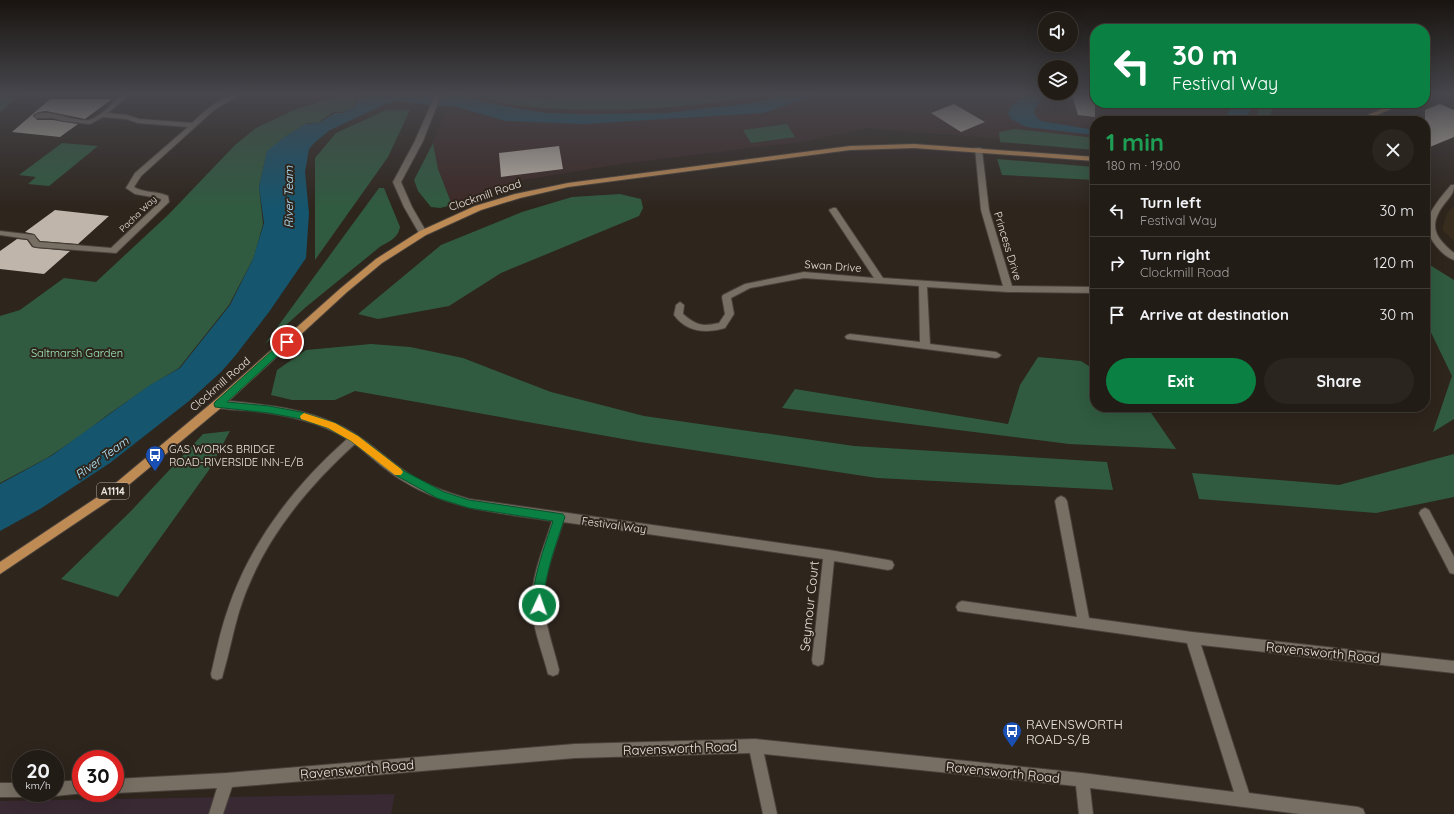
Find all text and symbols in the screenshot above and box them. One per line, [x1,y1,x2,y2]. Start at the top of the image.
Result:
map controls [1038,12,1078,100]
button: sound [1038,12,1078,52]
text: 30 m [1172,37,1238,72]
icon: left [1106,40,1158,92]
button: layers [1038,60,1078,100]
text: Festival Way [1172,72,1278,95]
text: 1 min [1106,127,1164,157]
button: close [1372,129,1414,171]
text: 180 m · 19:00 [1106,157,1181,173]
water label: River Team [281,165,296,228]
street label: Clockmill Road [447,176,523,214]
street label: Pacha Way [117,193,159,234]
text: Turn left [1140,193,1202,212]
icon: left [1106,200,1128,222]
text: 30 m [1379,201,1414,220]
street label: Princess Drive [991,210,1025,282]
text: Festival Way [1140,212,1217,228]
text: Turn right [1140,245,1211,264]
icon: right [1106,252,1128,274]
text: 120 m [1373,253,1414,272]
street label: Swan Drive [804,257,862,275]
text: Clockmill Road [1140,264,1229,280]
icon: arrive [1106,304,1128,326]
text: Arrive at destination [1140,305,1289,324]
text: 30 m [1379,305,1414,324]
pin [270,325,304,359]
icon: arrive [276,331,298,353]
park label: Saltmarsh Garden [31,346,123,360]
street label: Clockmill Road [187,354,253,414]
button: Exit [1106,358,1256,404]
button: Share [1264,358,1414,404]
water label: River Team [72,433,132,482]
place label: GAS WORKS BRIDGE ROAD-RIVERSIDE INN-E/B [169,442,303,469]
bus stop icon: GAS WORKS BRIDGE ROAD-RIVERSIDE INN-E/B [144,444,166,472]
road number: A1114 [97,483,129,499]
street label: Festival Way [581,514,647,536]
street label: Seymour Court [796,560,822,652]
position arrow [518,584,560,626]
street label: Ravensworth Road [1265,638,1381,666]
place label: RAVENSWORTH ROAD-S/B [1026,716,1123,747]
bus stop icon: RAVENSWORTH ROAD-S/B [1001,720,1023,748]
street label: Ravensworth Road [623,738,737,758]
speed limit sign: 30 [72,750,124,802]
street label: Ravensworth Road [299,756,415,782]
text: 20 [26,758,50,783]
street label: Ravensworth Road [945,758,1061,786]
text: km/h [25,779,51,792]

